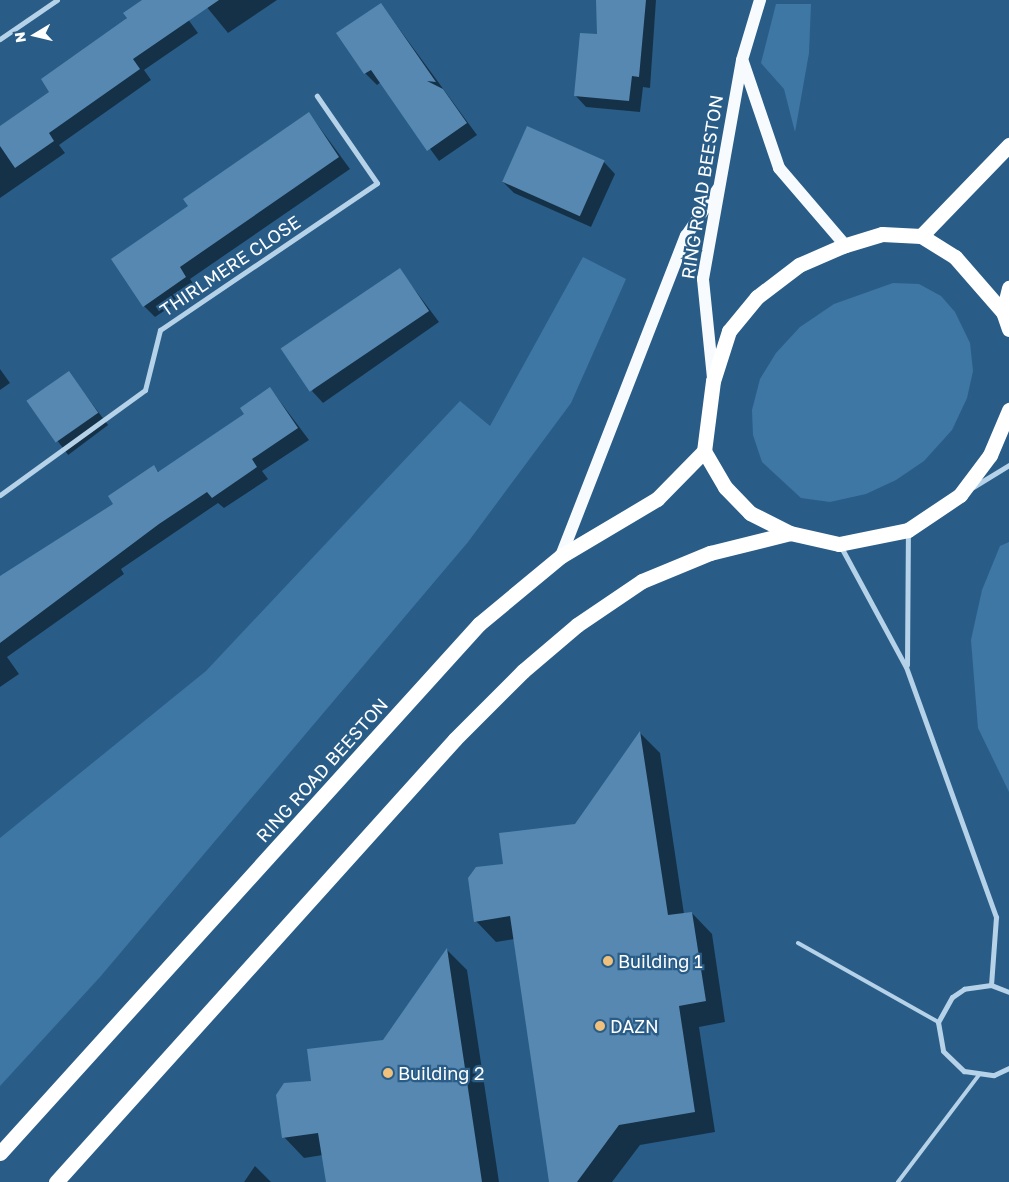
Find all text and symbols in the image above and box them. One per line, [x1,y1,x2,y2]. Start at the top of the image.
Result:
north arrow [10,10,60,60]
text: N [10,31,29,44]
street label: RING ROAD BEESTON [677,93,727,281]
street label: THIRLMERE CLOSE [156,211,304,321]
street label: RING ROAD BEESTON [252,694,392,846]
place label: Building 1 [618,950,703,972]
marker: Building 1 [602,955,614,967]
place label: DAZN [610,1015,659,1037]
marker: DAZN [594,1020,606,1032]
place label: Building 2 [398,1062,484,1084]
marker: Building 2 [382,1067,394,1079]

